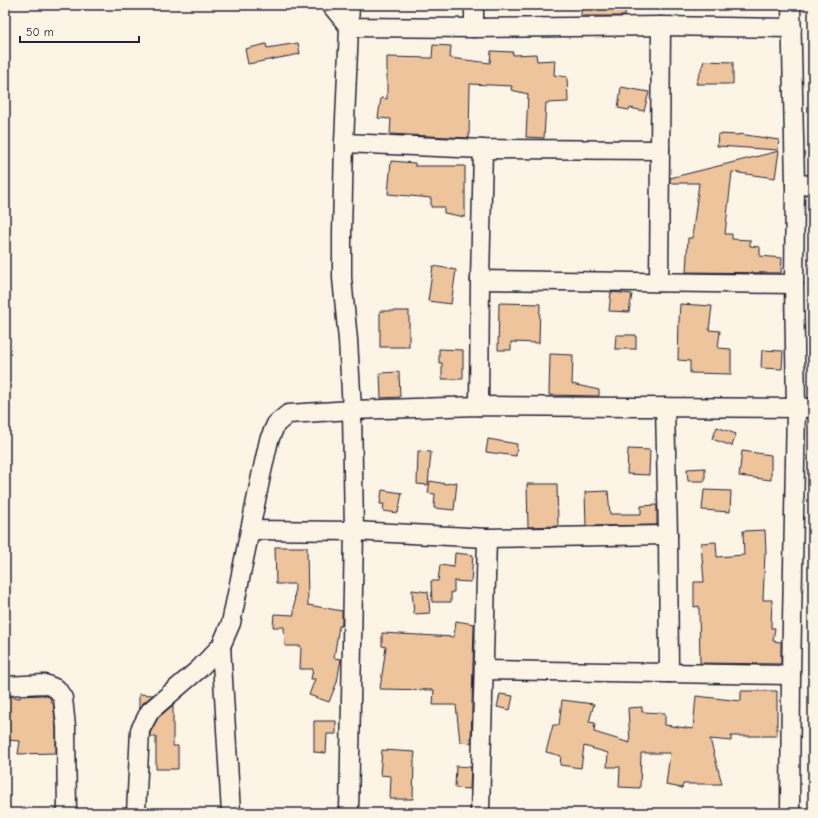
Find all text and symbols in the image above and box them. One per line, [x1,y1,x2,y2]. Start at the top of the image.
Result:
scale bar [20,18,139,44]
text: 50 m [26,25,54,39]

